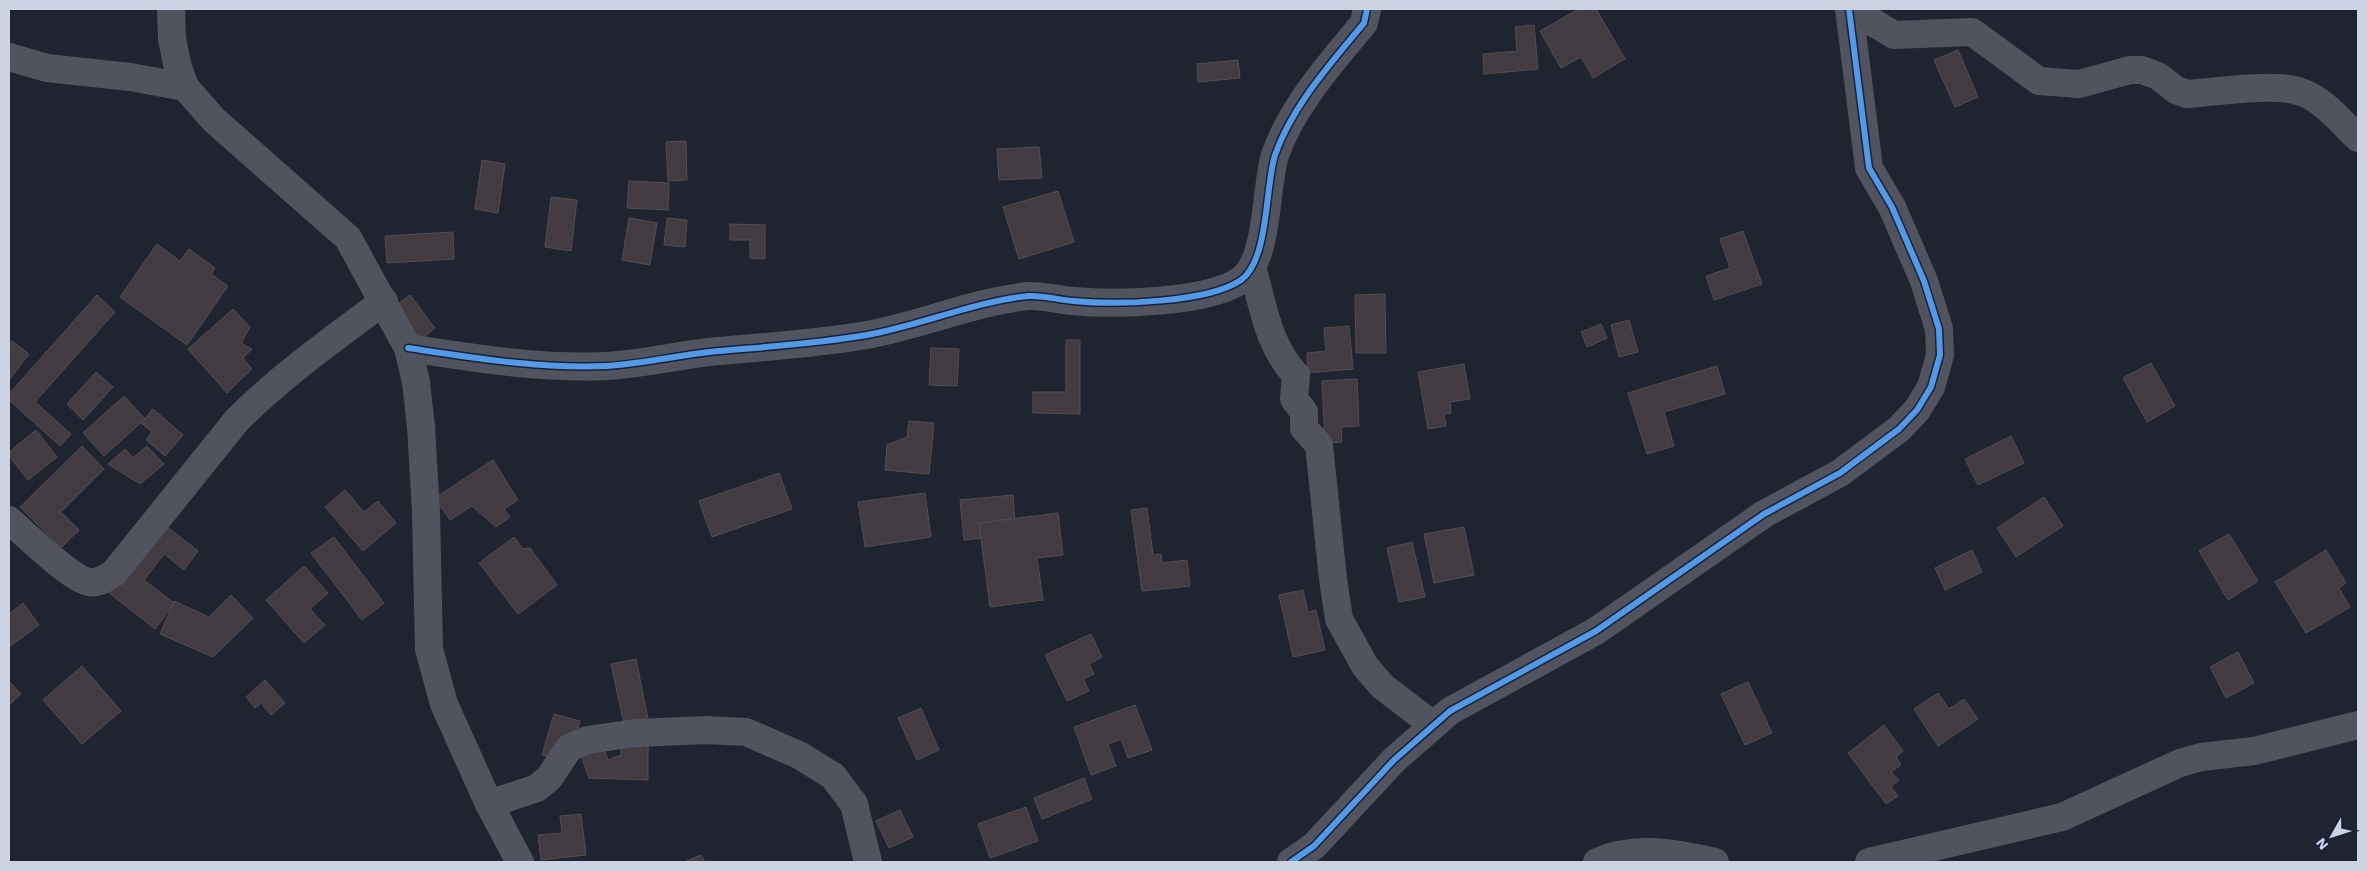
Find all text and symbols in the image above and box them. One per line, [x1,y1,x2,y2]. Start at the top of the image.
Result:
north arrow [2307,811,2357,861]
text: N [2312,835,2331,853]

